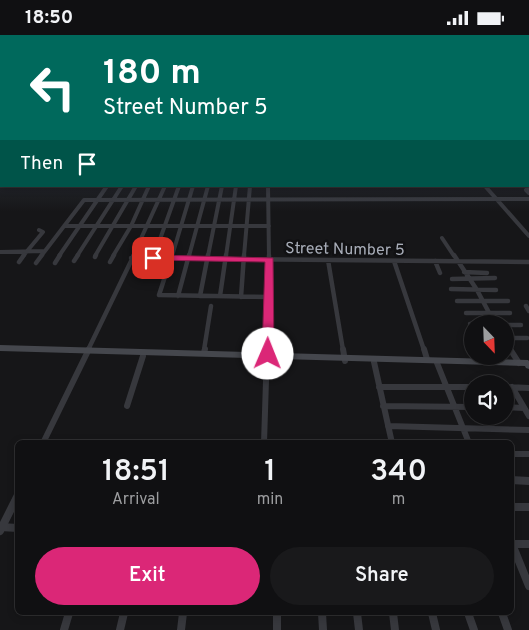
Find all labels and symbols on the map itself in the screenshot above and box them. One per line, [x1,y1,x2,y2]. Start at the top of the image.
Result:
pin [132,237,174,279]
street label: Street Number 5 [285,239,405,261]
north arrow [464,315,514,365]
position arrow [241,327,293,379]

